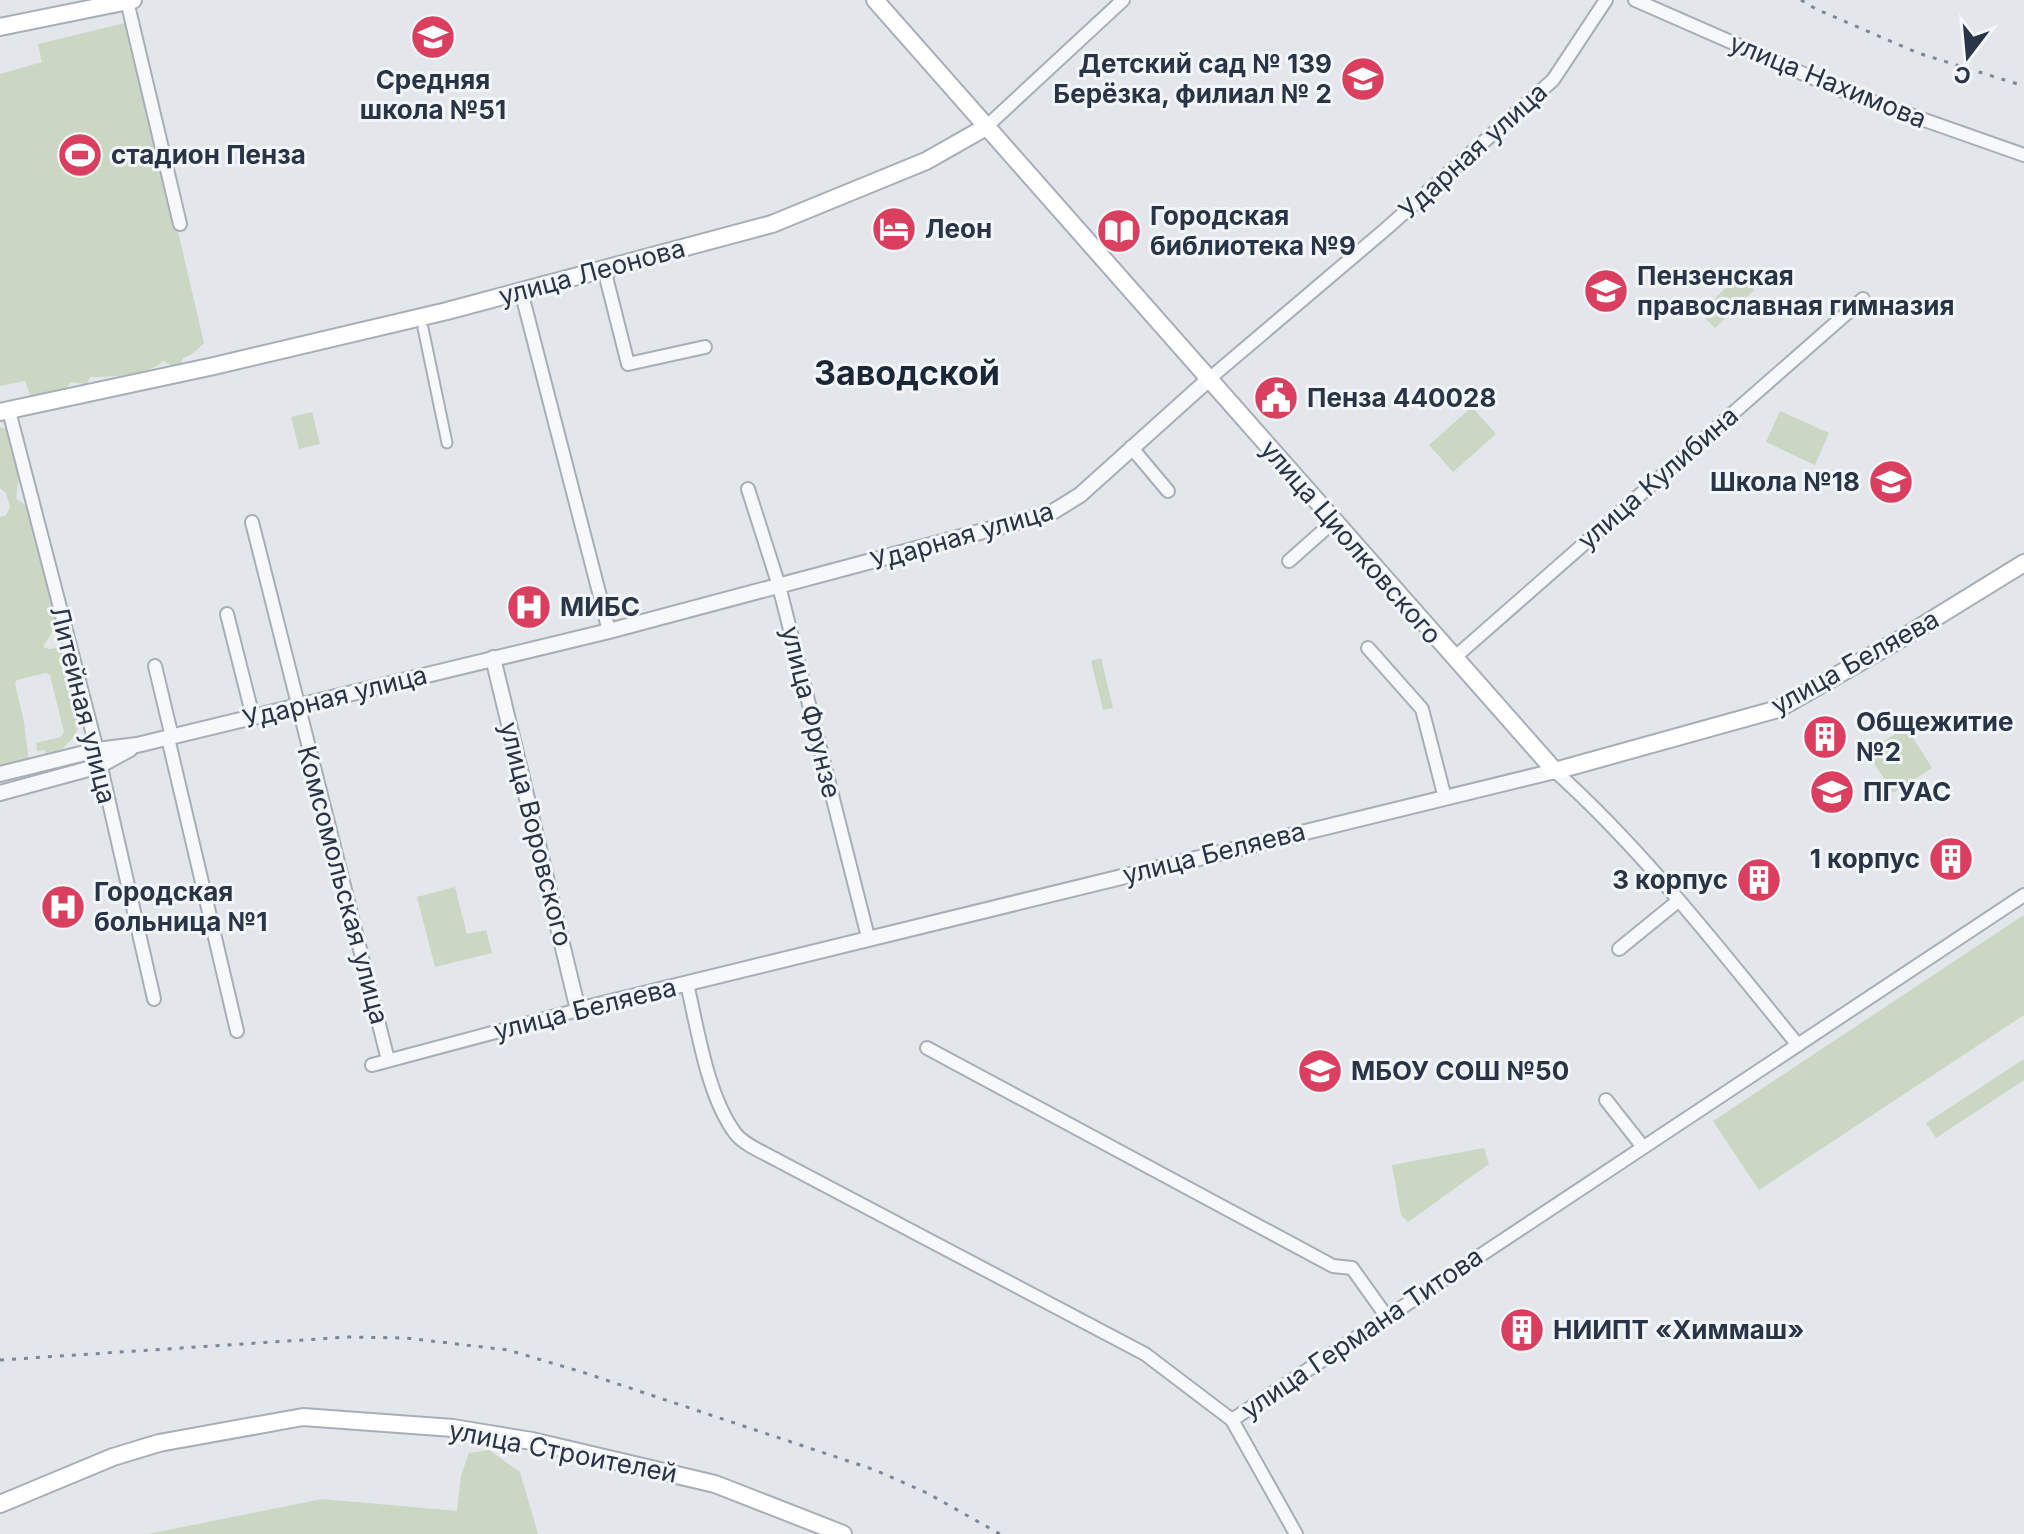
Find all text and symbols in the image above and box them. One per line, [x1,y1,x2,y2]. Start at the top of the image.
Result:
school or university icon: Средняя школа №51 [409,13,457,61]
north arrow [1928,16,2008,96]
street label: улица Нахимова [1725,27,1931,134]
place label: Детский сад № 139 Берёзка, филиал № 2 [1053,48,1332,109]
school or university icon: Детский сад № 139 Берёзка, филиал № 2 [1339,55,1387,103]
text: С [1951,60,1974,90]
place label: Средняя школа №51 [360,64,506,125]
street label: Ударная улица [1392,76,1553,225]
sports icon: стадион Пенза [56,131,104,179]
place label: стадион Пенза [111,139,306,170]
place label: Городская библиотека №9 [1150,200,1356,261]
hotel icon: Леон [870,205,918,253]
library icon: Городская библиотека №9 [1095,207,1143,255]
place label: Леон [925,213,992,244]
street label: улица Леонова [495,232,688,311]
place label: Пензенская православная гимназия [1637,260,1954,321]
school or university icon: Пензенская православная гимназия [1582,267,1630,315]
district label: Заводской [814,352,1000,393]
public building icon: Пенза 440028 [1252,374,1300,422]
place label: Пенза 440028 [1307,382,1496,413]
street label: улица Кулибина [1571,400,1744,556]
street label: улица Циолковского [1254,433,1448,650]
school or university icon: Школа №18 [1867,458,1915,506]
place label: Школа №18 [1710,466,1860,497]
street label: Ударная улица [867,495,1057,576]
hospital icon: МИБС [505,583,553,631]
place label: МИБС [560,591,640,622]
street label: Литейная улица [44,603,123,807]
street label: улица Беляева [1765,603,1944,720]
street label: улица Фрунзе [775,623,848,801]
street label: Ударная улица [240,659,430,734]
place label: Общежитие №2 [1856,706,2014,767]
building icon: Общежитие №2 [1801,713,1849,761]
street label: улица Воровского [494,718,579,949]
street label: Комсомольская улица [291,742,396,1027]
school or university icon: ПГУАС [1808,768,1856,816]
place label: ПГУАС [1863,776,1951,807]
street label: улица Беляева [1119,815,1308,890]
building icon: 1 корпус [1927,835,1975,883]
place label: 1 корпус [1810,843,1920,874]
building icon: 3 корпус [1735,856,1783,904]
place label: 3 корпус [1612,864,1728,895]
place label: Городская больница №1 [94,876,267,937]
hospital icon: Городская больница №1 [39,883,87,931]
street label: улица Беляева [490,971,679,1046]
school or university icon: МБОУ СОШ №50 [1296,1047,1344,1095]
place label: МБОУ СОШ №50 [1351,1055,1569,1086]
street label: улица Германа Титова [1235,1240,1488,1425]
building icon: НИИПТ «Химмаш» [1498,1306,1546,1354]
place label: НИИПТ «Химмаш» [1553,1314,1804,1345]
street label: улица Строителей [446,1414,680,1489]

